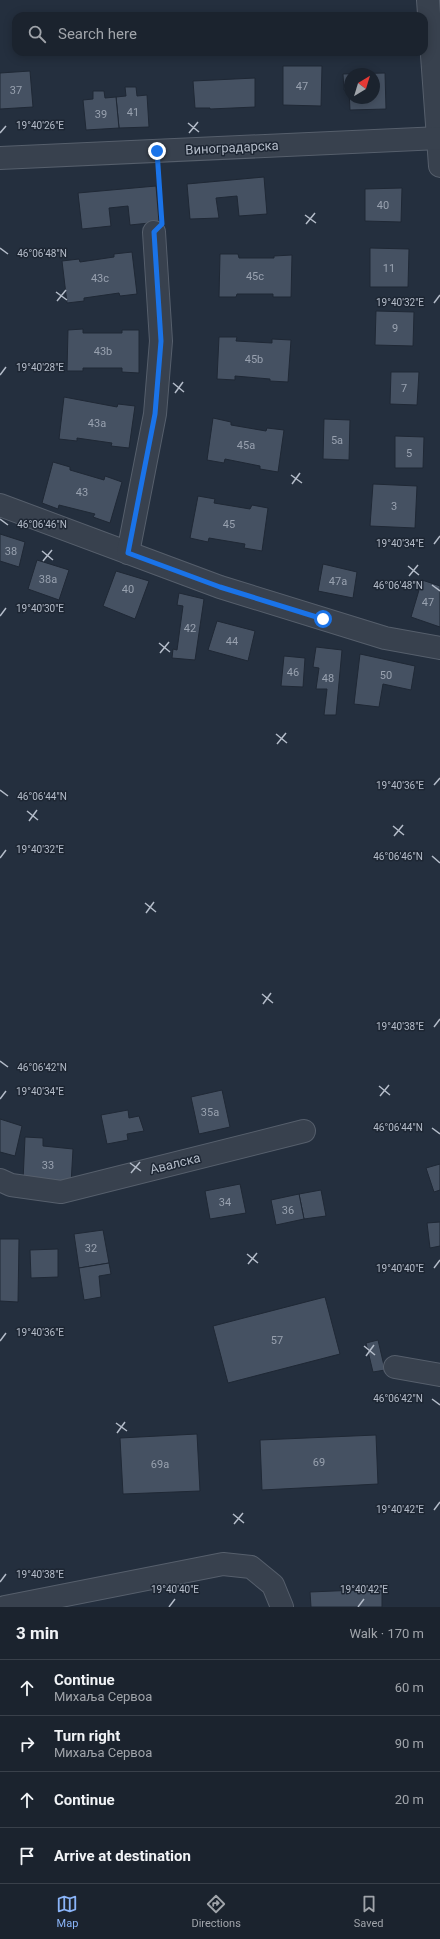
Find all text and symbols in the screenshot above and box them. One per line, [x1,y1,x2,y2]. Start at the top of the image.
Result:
search box [12,12,428,56]
icon: search [26,23,48,45]
text: Search here [58,25,137,43]
north arrow [344,68,380,104]
house number: 47 [296,80,308,93]
house number: 37 [10,84,22,97]
house number: 41 [127,106,139,119]
house number: 39 [95,108,107,121]
text: 19°40'26"E [16,120,64,131]
street label: Виноградарска [185,138,279,157]
route end [148,142,166,160]
house number: 40 [377,199,389,212]
text: 46°06'48"N [17,248,67,259]
house number: 11 [383,262,395,275]
house number: 45c [246,270,264,283]
house number: 43c [91,272,109,285]
text: 19°40'32"E [376,297,424,308]
house number: 9 [392,322,398,335]
house number: 43b [94,345,112,358]
house number: 45b [245,353,263,366]
text: 19°40'28"E [16,362,64,373]
house number: 7 [401,382,407,395]
house number: 43a [88,417,106,430]
house number: 5a [331,434,343,447]
house number: 45a [237,439,255,452]
house number: 5 [406,447,412,460]
house number: 43 [76,486,88,499]
house number: 3 [391,500,397,513]
house number: 45 [223,518,235,531]
text: 46°06'46"N [17,519,67,530]
text: 19°40'34"E [376,538,424,549]
house number: 38 [5,545,17,558]
house number: 38a [39,573,57,586]
house number: 47a [329,575,347,588]
text: 46°06'48"N [373,580,423,591]
house number: 40 [122,583,134,596]
house number: 47 [422,596,434,609]
text: 19°40'30"E [16,603,64,614]
route start [314,610,332,628]
house number: 42 [184,622,196,635]
house number: 44 [226,635,238,648]
house number: 46 [287,666,299,679]
house number: 50 [380,669,392,682]
house number: 48 [322,672,334,685]
text: 19°40'36"E [376,780,424,791]
text: 46°06'44"N [17,791,67,802]
text: 19°40'32"E [16,844,64,855]
text: 46°06'46"N [373,851,423,862]
text: 19°40'38"E [376,1021,424,1032]
text: 46°06'42"N [17,1062,67,1073]
text: 19°40'34"E [16,1086,64,1097]
house number: 35a [201,1106,219,1119]
text: 46°06'44"N [373,1122,423,1133]
street label: Авалска [148,1150,202,1177]
house number: 33 [42,1159,54,1172]
house number: 34 [219,1196,231,1209]
house number: 36 [282,1204,294,1217]
house number: 32 [85,1242,97,1255]
text: 19°40'40"E [376,1263,424,1274]
text: 19°40'36"E [16,1327,64,1338]
house number: 57 [271,1334,283,1347]
text: 46°06'42"N [373,1393,423,1404]
house number: 69 [313,1456,325,1469]
house number: 69a [151,1458,169,1471]
text: 19°40'42"E [376,1504,424,1515]
text: 19°40'38"E [16,1569,64,1580]
text: 19°40'40"E [151,1584,199,1595]
text: 19°40'42"E [340,1584,388,1595]
text: 3 min [16,1623,59,1643]
text: Walk · 170 m [349,1626,424,1641]
text: Continue [54,1671,115,1689]
icon: ahead [16,1677,38,1699]
text: 60 m [395,1680,424,1695]
text: Михаља Сервоа [54,1689,152,1704]
text: Turn right [54,1727,120,1745]
icon: right [16,1733,38,1755]
text: 90 m [395,1736,424,1751]
text: Михаља Сервоа [54,1745,152,1760]
icon: ahead [16,1789,38,1811]
text: Continue [54,1791,115,1809]
text: 20 m [395,1792,424,1807]
icon: arrive [16,1845,38,1867]
text: Arrive at destination [54,1847,191,1865]
tab: Map [56,1893,78,1930]
tab: Directions [191,1893,241,1930]
tab: Saved [354,1893,384,1930]

